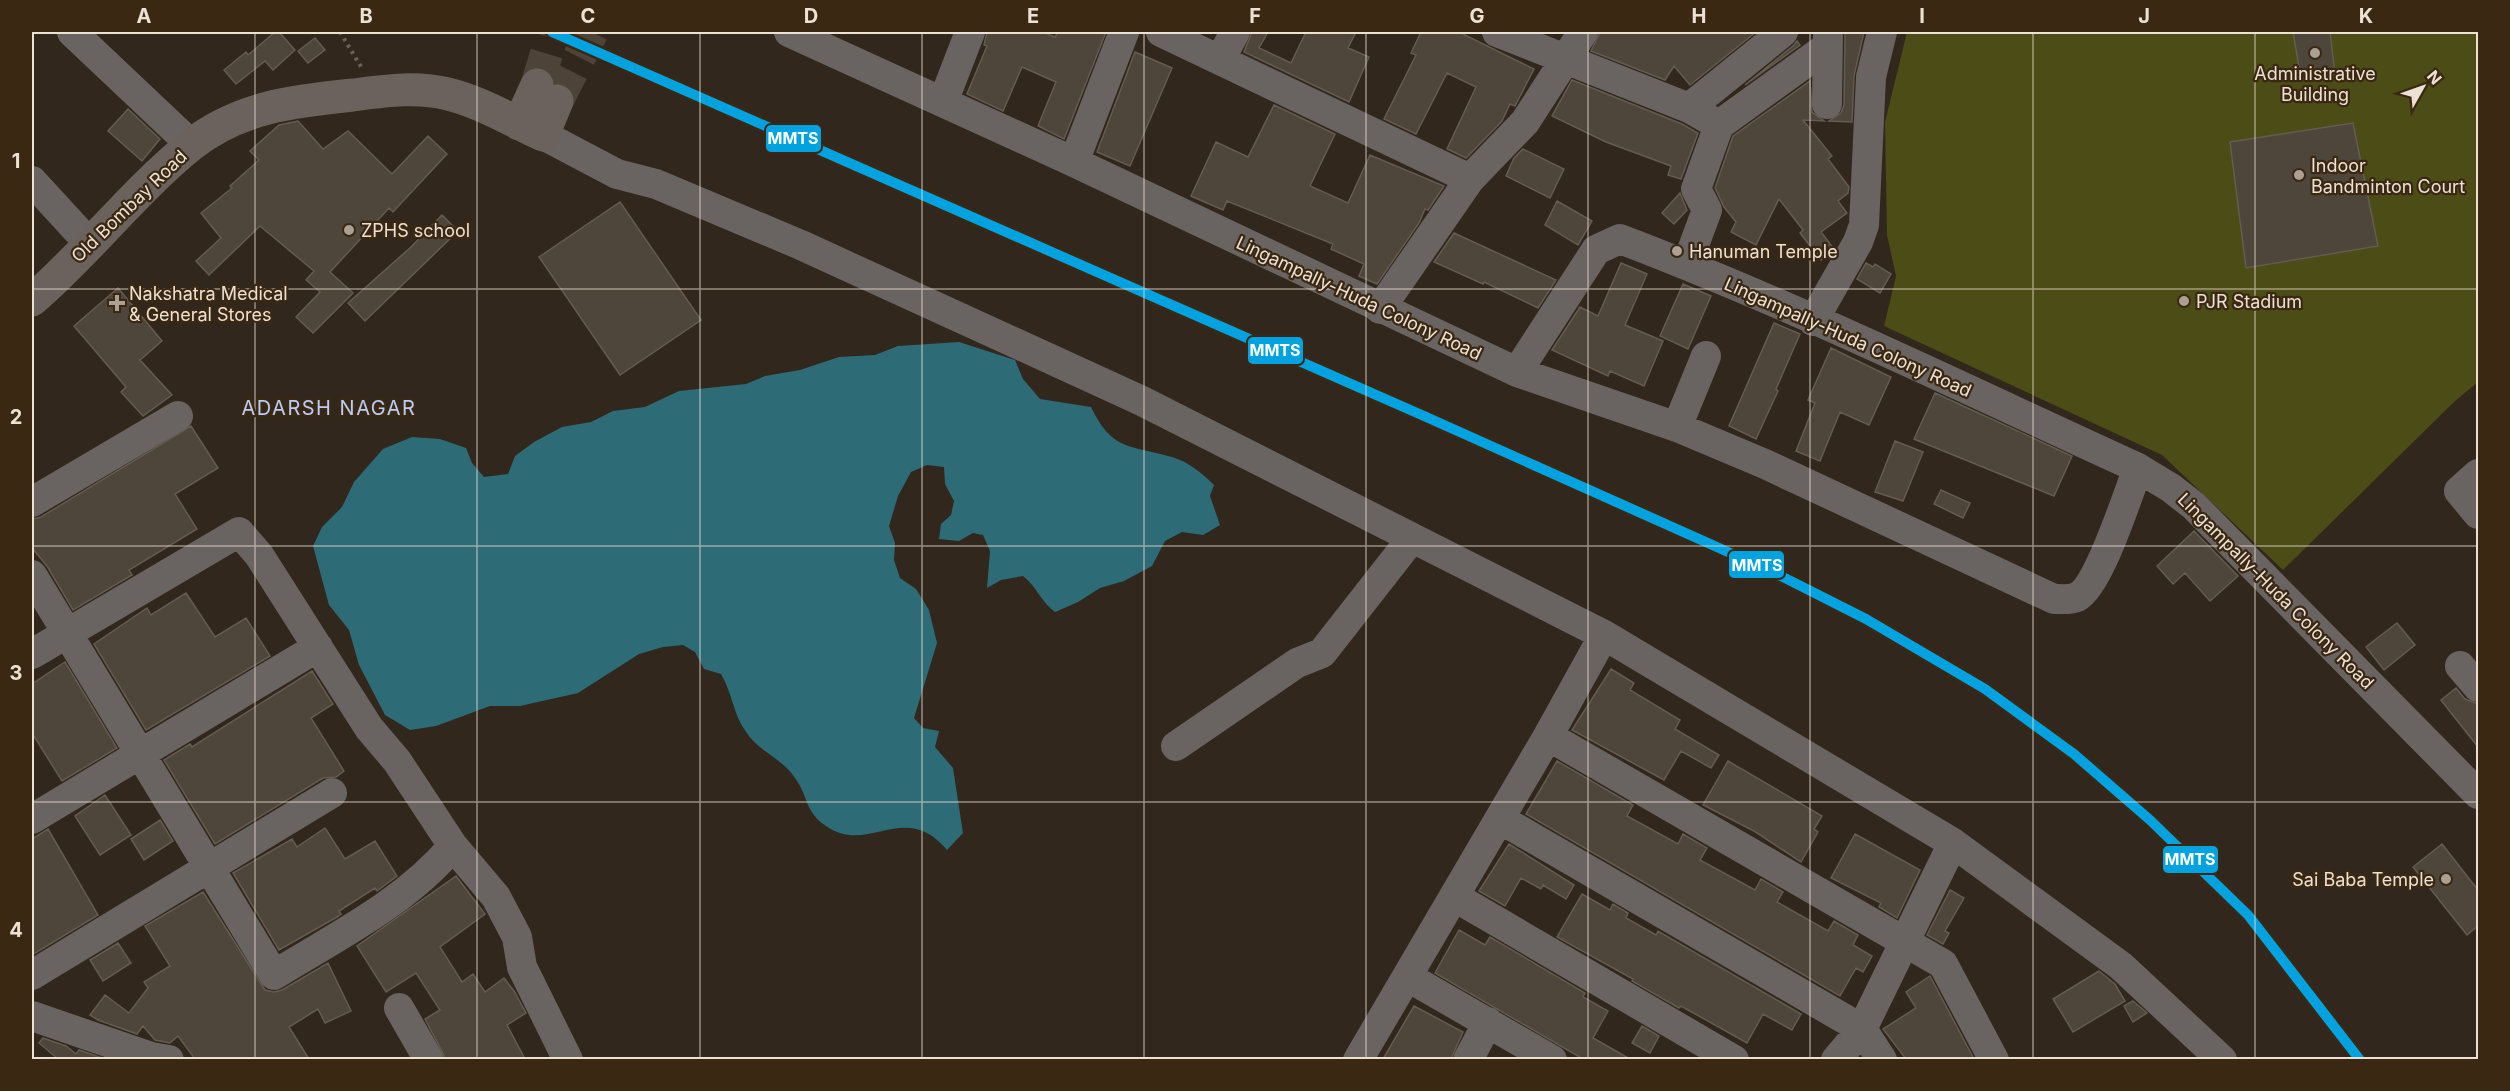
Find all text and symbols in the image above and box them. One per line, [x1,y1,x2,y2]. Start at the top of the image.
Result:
text: A [137,4,152,28]
text: B [359,4,373,28]
text: C [581,4,595,28]
text: D [804,4,818,28]
text: E [1027,4,1039,28]
text: F [1249,4,1261,28]
text: G [1469,4,1485,28]
text: H [1692,4,1706,28]
text: I [1919,4,1925,28]
text: J [2138,4,2150,28]
text: K [2359,4,2373,28]
marker: Administrative Building [2308,46,2322,60]
north arrow [2393,57,2453,117]
place label: Administrative Building [2254,63,2376,105]
text: N [2423,66,2446,88]
line badge: MMTS [765,124,822,153]
text: MMTS [768,128,818,148]
street label: Old Bombay Road [67,146,191,266]
text: 1 [12,149,20,173]
place label: Indoor Bandminton Court [2311,155,2465,197]
marker: Indoor Bandminton Court [2292,168,2306,182]
place label: ZPHS school [361,220,470,241]
marker: ZPHS school [342,223,356,237]
street label: Lingampally-Huda Colony Road [1233,232,1485,364]
place label: Hanuman Temple [1689,241,1838,262]
marker: Hanuman Temple [1670,244,1684,258]
street label: Lingampally-Huda Colony Road [1721,273,1975,401]
place label: Nakshatra Medical & General Stores [129,283,288,325]
place label: PJR Stadium [2196,291,2302,312]
marker: PJR Stadium [2177,294,2191,308]
marker: Nakshatra Medical & General Stores [110,296,124,310]
line badge: MMTS [1247,336,1304,365]
text: MMTS [1250,340,1300,360]
district label: ADARSH NAGAR [242,396,416,420]
text: 2 [10,405,22,429]
street label: Lingampally-Huda Colony Road [2174,489,2378,693]
line badge: MMTS [1728,550,1785,579]
text: MMTS [1732,555,1782,575]
text: 3 [10,661,22,685]
line badge: MMTS [2162,845,2219,874]
text: MMTS [2165,849,2215,869]
place label: Sai Baba Temple [2292,869,2434,890]
marker: Sai Baba Temple [2439,872,2453,886]
text: 4 [9,918,23,942]

